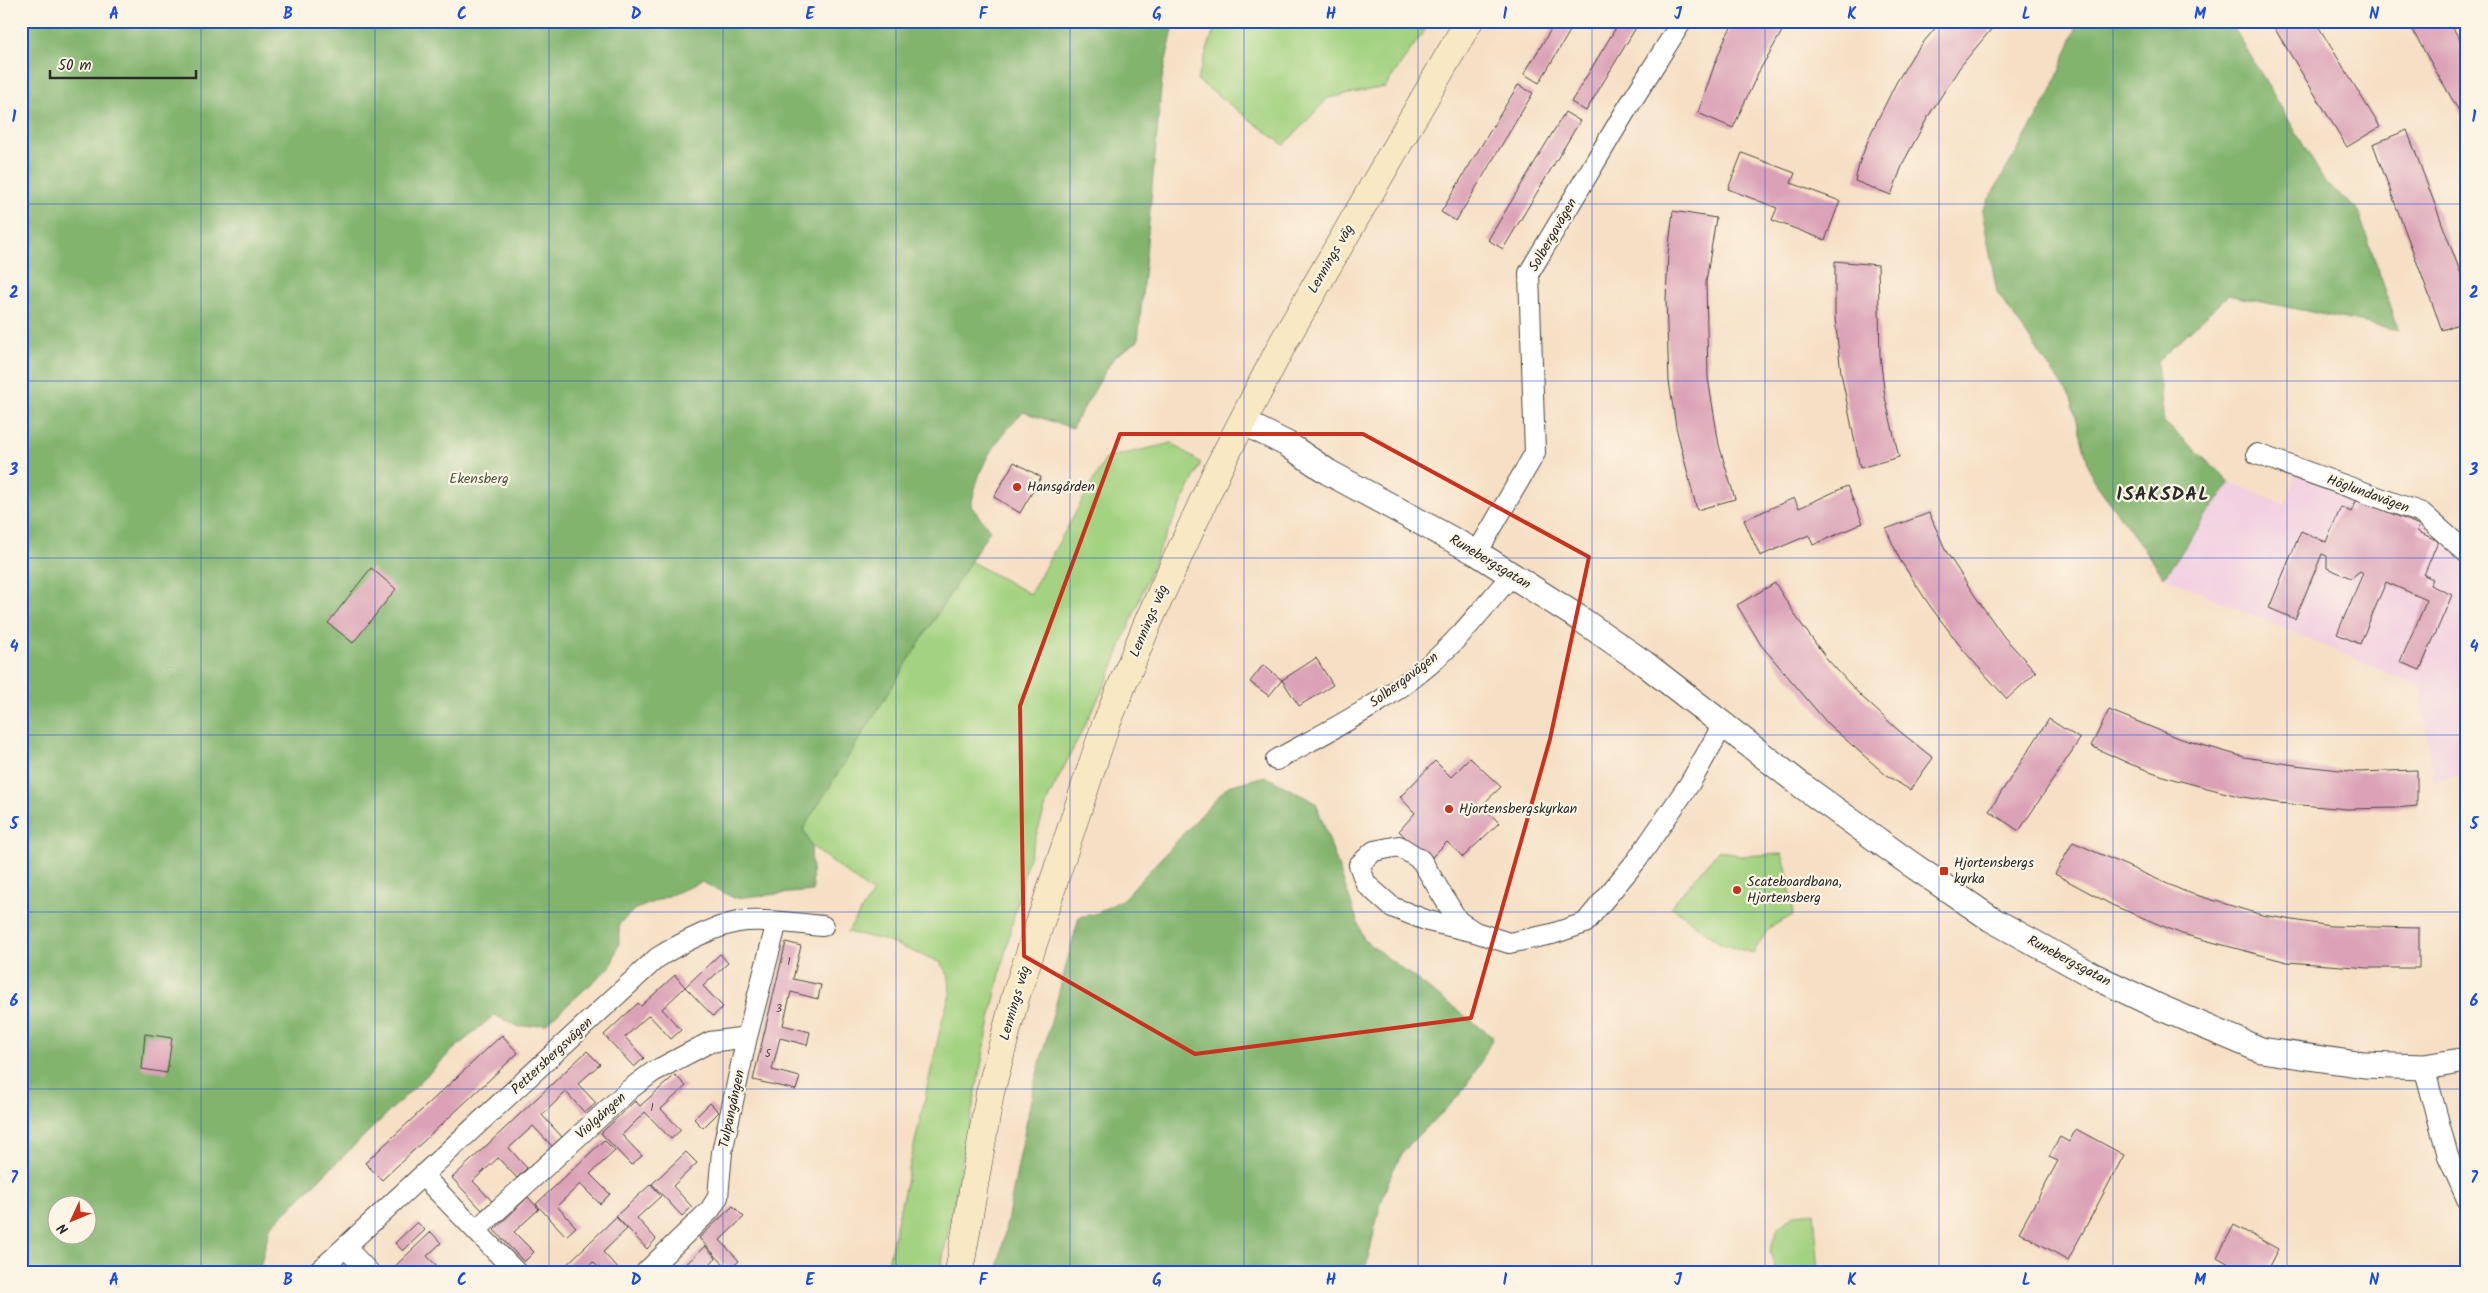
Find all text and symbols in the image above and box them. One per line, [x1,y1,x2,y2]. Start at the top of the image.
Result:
text: A [109,2,119,27]
text: B [283,2,293,27]
text: C [457,2,467,27]
text: D [631,2,642,27]
text: E [806,2,816,27]
text: F [979,2,989,27]
text: G [1152,2,1162,27]
text: H [1326,2,1336,27]
text: I [1503,2,1508,27]
text: J [1674,2,1683,27]
text: K [1847,2,1857,27]
text: L [2022,2,2030,27]
text: M [2194,2,2207,27]
text: N [2369,2,2379,27]
scale bar [50,48,196,80]
text: 50 m [58,54,92,78]
text: 1 [12,105,17,130]
text: 1 [2472,105,2477,130]
street label: Solbergavägen [1523,194,1583,276]
street label: Lennings väg [1302,220,1360,298]
text: 2 [9,281,19,306]
text: 2 [2469,281,2479,306]
text: 3 [9,458,19,483]
text: 3 [2469,458,2479,483]
park label: Ekensberg [449,468,509,490]
street label: Höglundavägen [2324,469,2412,519]
place label: Hansgården [1027,476,1095,498]
district label: ISAKSDAL [2116,480,2210,510]
marker: Hansgården [1011,481,1023,493]
street label: Runebergsgatan [1445,529,1535,595]
street label: Lennings väg [1124,581,1174,661]
text: 4 [10,635,19,660]
text: 4 [2470,635,2479,660]
street label: Solbergavägen [1365,647,1443,713]
place label: Hjortensbergskyrkan [1459,798,1577,820]
marker: Hjortensbergskyrkan [1443,803,1455,815]
text: 5 [9,812,20,837]
text: 5 [2469,812,2480,837]
place label: Hjortensbergs kyrka [1954,852,2034,890]
marker: Hjortensbergs kyrka [1938,865,1950,877]
place label: Scateboardbana, Hjortensberg [1747,871,1842,909]
marker: Scateboardbana, Hjortensberg [1731,884,1743,896]
street label: Runebergsgatan [2023,930,2115,992]
house number: 1 [787,953,791,971]
street label: Lennings väg [994,963,1036,1043]
text: 6 [10,989,19,1014]
text: 6 [2470,989,2479,1014]
house number: 3 [776,1000,782,1018]
street label: Pettersbergsvägen [506,1012,598,1100]
house number: 5 [765,1045,772,1063]
street label: Tulpangången [713,1068,751,1150]
street label: Violgången [571,1087,631,1145]
house number: 1 [650,1099,654,1117]
text: 7 [10,1166,18,1191]
text: 7 [2470,1166,2478,1191]
north arrow [48,1196,98,1246]
text: N [52,1217,74,1239]
text: A [109,1268,119,1293]
text: B [283,1268,293,1293]
text: C [457,1268,467,1293]
text: D [631,1268,642,1293]
text: E [806,1268,816,1293]
text: F [979,1268,989,1293]
text: G [1152,1268,1162,1293]
text: H [1326,1268,1336,1293]
text: I [1503,1268,1508,1293]
text: J [1674,1268,1683,1293]
text: K [1847,1268,1857,1293]
text: L [2022,1268,2030,1293]
text: M [2194,1268,2207,1293]
text: N [2369,1268,2379,1293]

